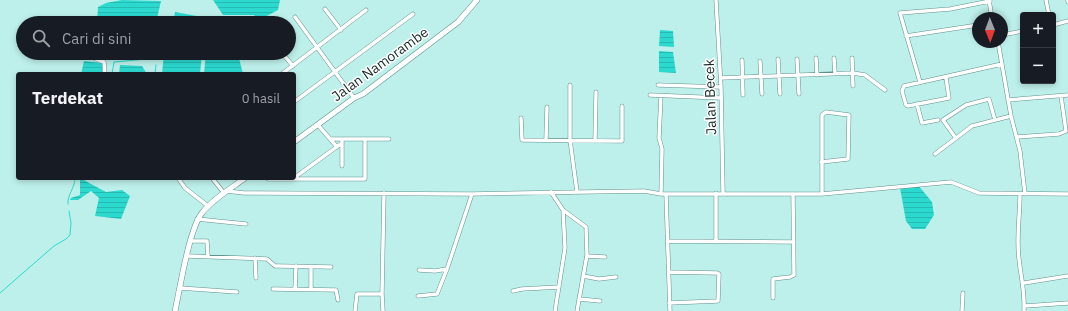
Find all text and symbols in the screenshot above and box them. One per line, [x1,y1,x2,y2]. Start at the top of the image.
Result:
north arrow [972,12,1008,48]
map controls [1020,12,1056,84]
button: + [1020,12,1056,48]
search box [16,16,296,60]
street label: Jalan Namorambe [328,23,432,105]
icon: search [30,27,52,49]
text: Cari di sini [62,29,131,48]
button: − [1020,48,1056,84]
street label: Jalan Becek [700,58,720,135]
text: Terdekat [32,87,103,109]
text: 0 hasil [242,90,280,107]

